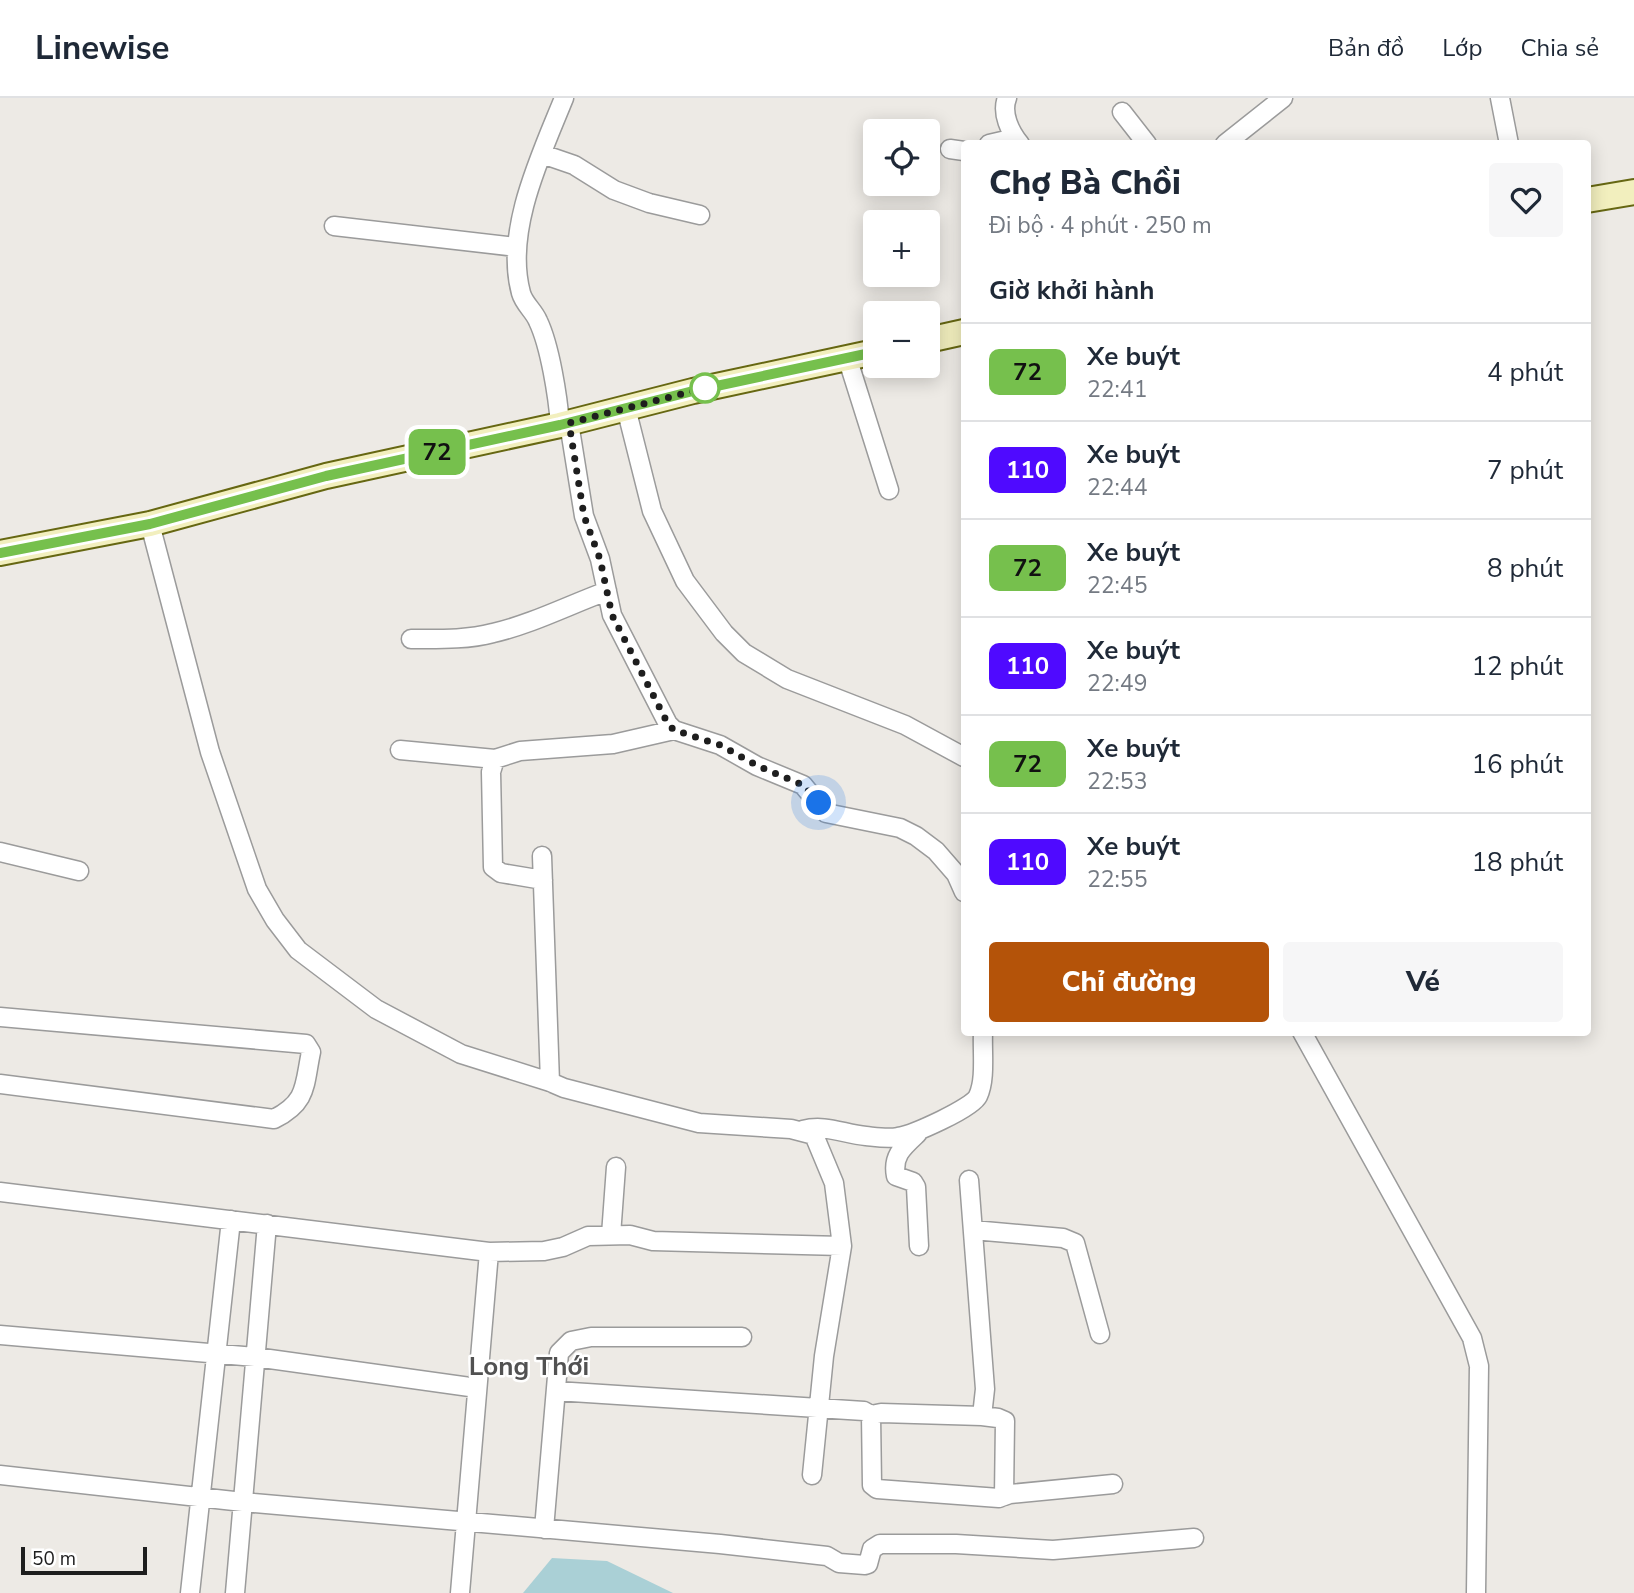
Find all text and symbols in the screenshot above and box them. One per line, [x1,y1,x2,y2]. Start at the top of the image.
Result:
text: Linewise [35,26,169,71]
text: Bản đồ [1328,32,1404,64]
text: Lớp [1442,32,1482,64]
text: Chia sẻ [1520,32,1599,64]
map controls [863,119,940,378]
button: locate [863,119,940,196]
text: Chợ Bà Chồi [989,161,1181,206]
button: heart [1489,163,1563,237]
button: + [863,210,940,287]
text: Đi bộ · 4 phút · 250 m [989,210,1212,241]
text: Giờ khởi hành [989,273,1154,308]
button: − [863,301,940,378]
text: Xe buýt [1087,339,1180,374]
text: 4 phút [1487,355,1563,390]
text: 72 [1013,356,1042,388]
unlabelled marker [690,373,720,403]
text: 22:41 [1087,374,1147,405]
line badge: 72 [406,429,468,475]
text: 72 [423,436,451,468]
text: Xe buýt [1087,437,1180,472]
text: 7 phút [1487,453,1563,488]
text: 110 [1006,454,1049,486]
text: 22:44 [1087,472,1147,503]
text: Xe buýt [1087,535,1180,570]
text: 8 phút [1487,551,1563,586]
text: 72 [1013,552,1042,584]
text: 22:45 [1087,570,1147,601]
text: Xe buýt [1087,633,1180,668]
text: 12 phút [1472,649,1563,684]
text: 110 [1006,650,1049,682]
text: 22:49 [1087,668,1147,699]
text: Xe buýt [1087,731,1180,766]
text: 16 phút [1472,747,1563,782]
text: 72 [1013,748,1042,780]
text: 22:53 [1087,766,1147,797]
your location [801,785,836,820]
text: Xe buýt [1087,829,1180,864]
text: 18 phút [1472,845,1563,880]
text: 110 [1006,846,1049,878]
text: 22:55 [1087,864,1147,895]
button: Chỉ đường [989,942,1269,1022]
button: Vé [1283,942,1563,1022]
district label: Long Thới [469,1349,589,1384]
scale bar [21,1544,147,1576]
text: 50 m [32,1546,76,1572]

